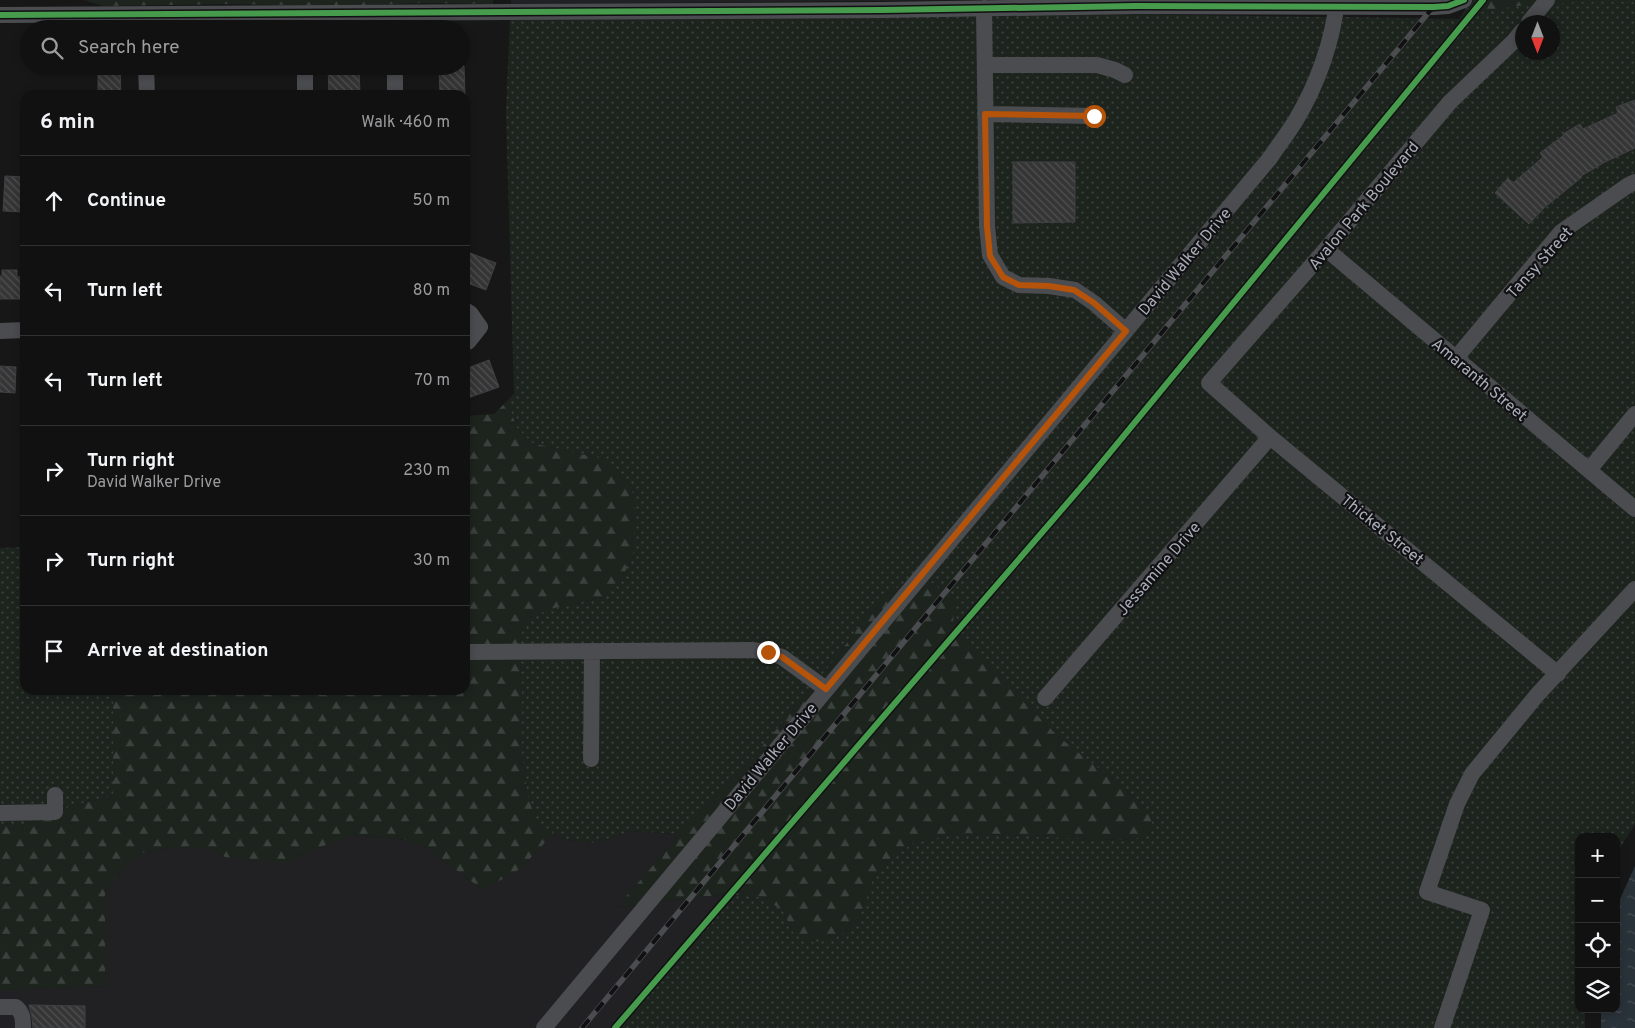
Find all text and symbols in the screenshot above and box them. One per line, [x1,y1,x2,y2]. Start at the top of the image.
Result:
north arrow [1515,15,1560,60]
search box [20,20,470,75]
icon: search [38,34,66,62]
text: Search here [78,36,180,60]
route start [1083,105,1106,128]
text: 6 min [40,109,95,136]
text: Walk · 460 m [361,113,450,133]
street label: Avalon Park Boulevard [1305,138,1424,274]
icon: ahead [40,187,68,215]
text: Continue [87,189,166,213]
text: 50 m [413,191,450,211]
street label: David Walker Drive [1135,205,1236,320]
street label: Tansy Street [1503,223,1578,303]
icon: left [40,277,68,305]
text: Turn left [87,279,163,303]
text: 80 m [413,281,450,301]
street label: Amaranth Street [1427,335,1531,426]
icon: left [40,367,68,395]
text: Turn left [87,369,163,393]
text: 70 m [415,371,450,391]
text: Turn right [87,449,175,473]
icon: right [40,457,68,485]
text: 230 m [403,461,450,481]
text: David Walker Drive [87,473,221,493]
street label: Thicket Street [1336,491,1427,570]
street label: Jessamine Drive [1113,518,1206,620]
icon: right [40,547,68,575]
text: Turn right [87,549,175,573]
text: 30 m [413,551,450,571]
icon: arrive [40,637,68,665]
text: Arrive at destination [87,639,268,663]
route end [757,641,780,664]
street label: David Walker Drive [721,700,822,815]
map controls [1575,833,1620,1013]
button: + [1575,833,1620,878]
button: − [1575,878,1620,923]
button: locate [1575,923,1620,968]
button: layers [1575,968,1620,1013]

